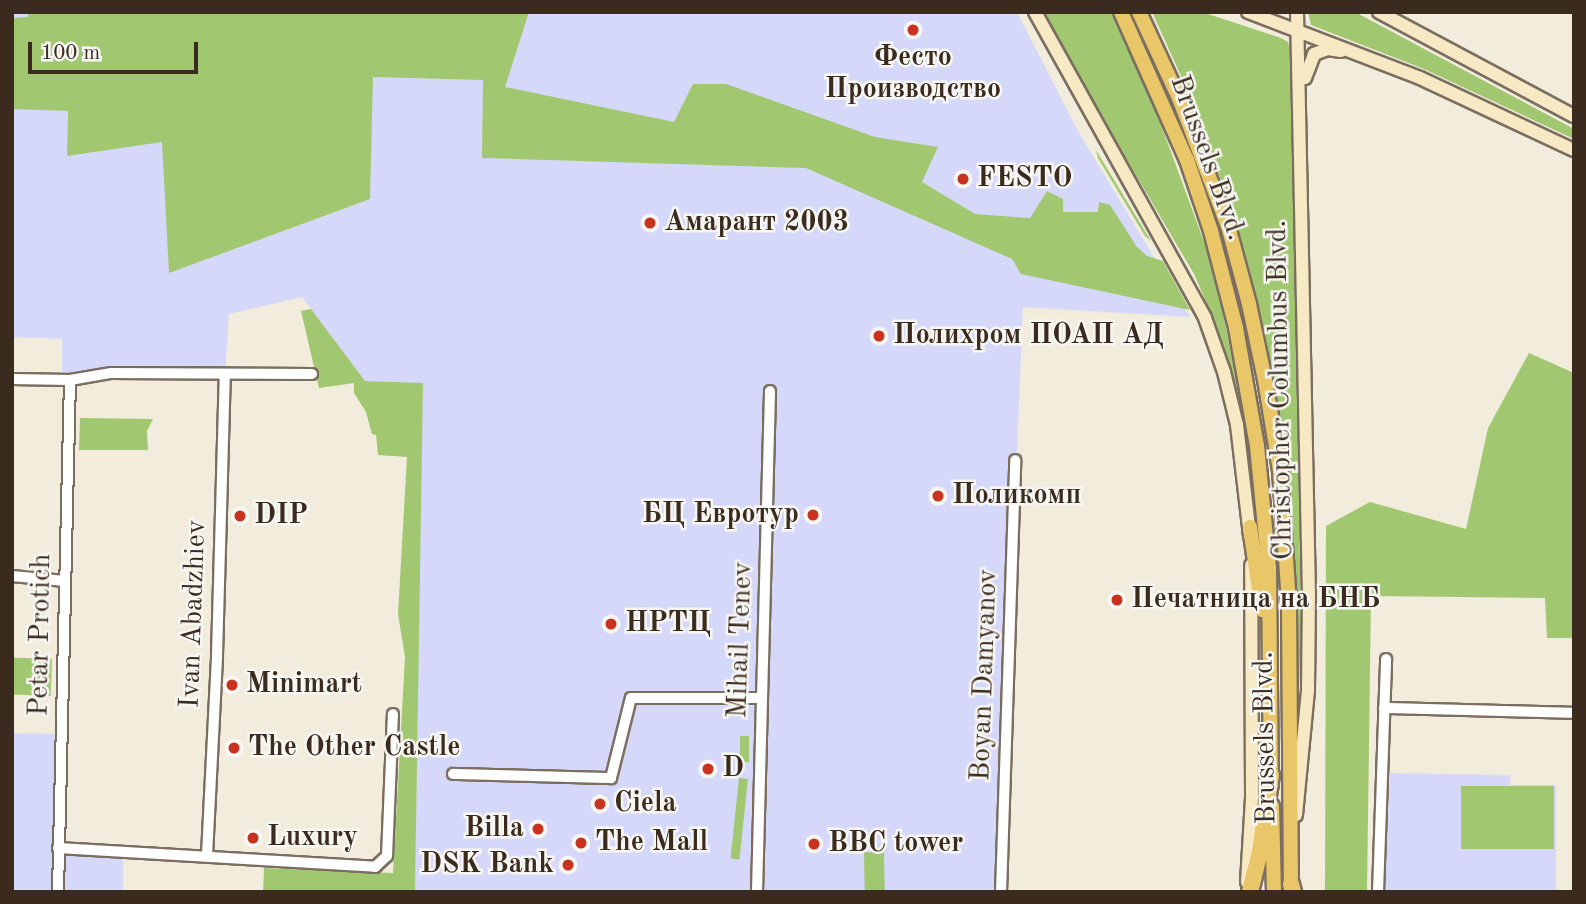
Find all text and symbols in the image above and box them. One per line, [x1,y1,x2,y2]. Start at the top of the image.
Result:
marker: Фесто Производство [905,22,921,38]
scale bar [32,28,201,72]
place label: Фесто Производство [825,41,1001,107]
text: 100 m [41,43,100,64]
street label: Brussels Blvd. [1162,71,1252,245]
place label: FESTO [977,162,1072,196]
marker: FESTO [955,171,971,187]
place label: Амарант 2003 [664,206,849,240]
marker: Амарант 2003 [642,215,658,231]
street label: Christopher Columbus Blvd. [1261,220,1301,560]
place label: Полихром ПОАП АД [893,319,1164,353]
marker: Полихром ПОАП АД [871,328,887,344]
place label: Поликомп [952,479,1081,513]
marker: Поликомп [930,488,946,504]
place label: БЦ Евротур [642,498,799,532]
place label: DIP [254,499,308,533]
marker: БЦ Евротур [805,507,821,523]
marker: DIP [232,508,248,524]
street label: Ivan Abadzhiev [174,519,214,709]
street label: Petar Protich [23,553,59,717]
street label: Mihail Tenev [721,561,761,719]
street label: Boyan Damyanov [965,568,1005,782]
place label: Печатница на БНБ [1131,583,1380,617]
marker: Печатница на БНБ [1109,592,1125,608]
place label: НРТЦ [625,607,711,641]
marker: НРТЦ [603,616,619,632]
street label: Brussels Blvd. [1248,651,1284,825]
place label: Minimart [246,668,362,702]
marker: Minimart [224,677,240,693]
place label: The Other Castle [248,731,461,765]
marker: The Other Castle [226,740,242,756]
place label: D [722,752,744,786]
marker: D [700,761,716,777]
place label: Ciela [614,787,677,821]
marker: Ciela [592,796,608,812]
place label: Billa [464,812,524,846]
place label: Luxury [267,821,358,855]
marker: Billa [530,821,546,837]
place label: The Mall [595,826,708,860]
place label: BBC tower [828,827,963,861]
marker: Luxury [245,830,261,846]
marker: The Mall [573,835,589,851]
marker: BBC tower [806,836,822,852]
place label: DSK Bank [420,848,554,882]
marker: DSK Bank [560,857,576,873]

